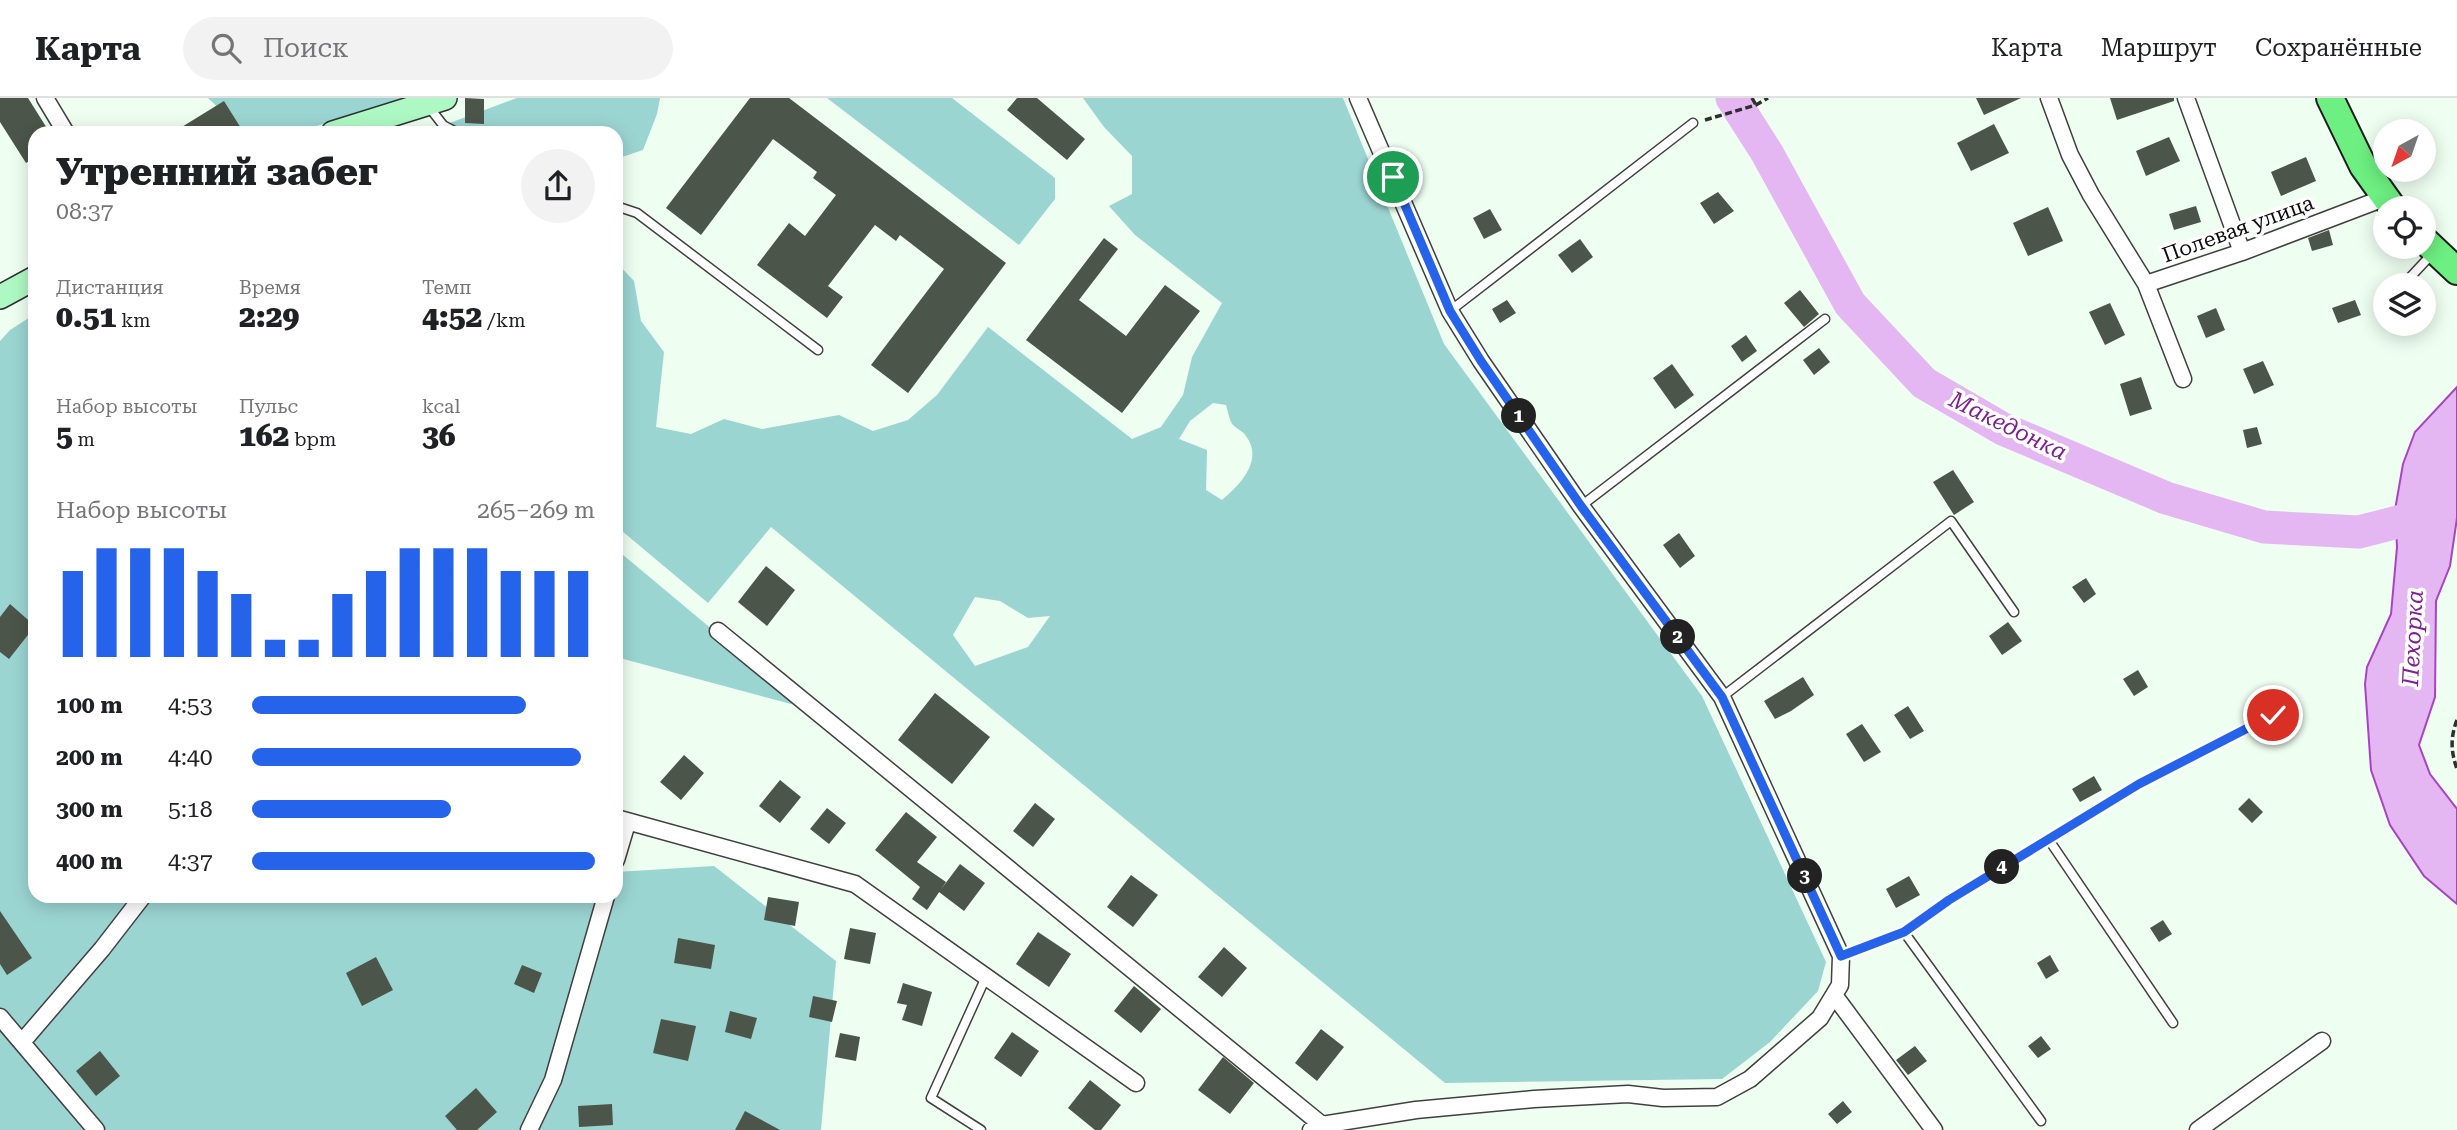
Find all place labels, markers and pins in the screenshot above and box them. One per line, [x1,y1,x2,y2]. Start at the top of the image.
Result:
pin [1363,147,1423,207]
pin: 1 [1502,398,1536,434]
pin: 2 [1660,620,1696,654]
pin [2243,685,2303,745]
pin: 4 [1984,850,2020,884]
pin: 3 [1787,858,1822,894]

